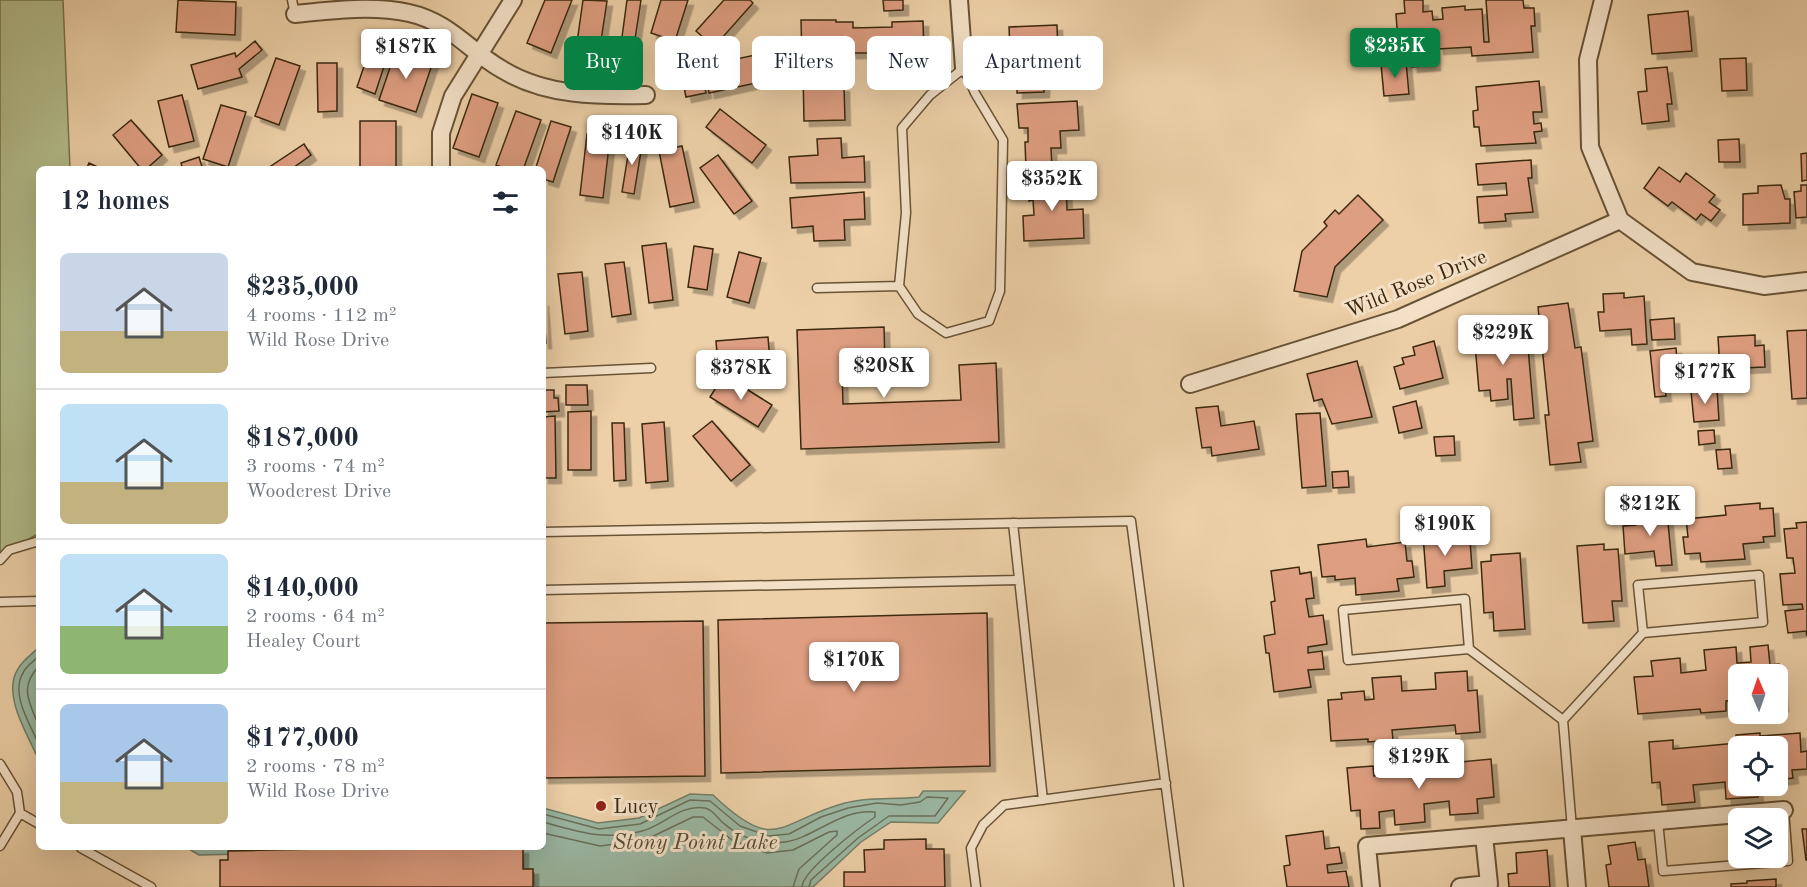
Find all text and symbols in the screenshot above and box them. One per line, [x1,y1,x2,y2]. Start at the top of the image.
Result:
pin: $235K [1353,28,1437,79]
pin: $187K [364,29,448,80]
chip: Buy [564,36,643,90]
chip: Rent [655,36,740,90]
chip: Filters [752,36,855,90]
chip: New [867,36,951,90]
chip: Apartment [963,36,1103,90]
text: $235K [1364,37,1426,57]
text: $187K [375,38,437,58]
pin: $140K [590,115,674,166]
text: $140K [601,124,663,144]
pin: $352K [1010,161,1094,212]
text: $352K [1021,170,1083,190]
icon: filters [489,186,522,219]
text: 12 homes [60,189,169,215]
street label: Wild Rose Drive [1343,247,1490,322]
text: $235,000 [246,275,359,301]
icon: home [108,277,180,349]
text: 4 rooms · 112 m² [246,306,396,326]
pin: $229K [1461,315,1545,366]
text: $229K [1472,324,1534,344]
text: Wild Rose Drive [246,331,389,351]
pin: $208K [842,348,926,399]
pin: $378K [699,350,783,401]
pin: $177K [1663,354,1747,405]
text: $208K [853,357,915,377]
text: $378K [710,359,772,379]
text: $177K [1674,363,1736,383]
text: $187,000 [246,426,359,452]
icon: home [108,428,180,500]
text: 3 rooms · 74 m² [246,457,385,477]
text: Woodcrest Drive [246,482,391,502]
pin: $212K [1608,486,1692,537]
text: $212K [1619,495,1681,515]
pin: $190K [1403,506,1487,557]
text: $190K [1414,515,1476,535]
text: $140,000 [246,576,359,602]
icon: home [108,578,180,650]
text: 2 rooms · 64 m² [246,607,385,627]
text: Healey Court [246,632,361,652]
pin: $170K [812,642,896,693]
text: $170K [823,651,885,671]
north arrow [1728,664,1788,724]
map controls [1728,664,1788,868]
text: $177,000 [246,726,359,752]
icon: home [108,728,180,800]
button: locate [1728,736,1788,796]
pin: $129K [1377,739,1461,790]
text: $129K [1388,748,1450,768]
text: 2 rooms · 78 m² [246,757,385,777]
text: Wild Rose Drive [246,782,389,802]
place label: Lucy [613,797,659,818]
marker: Lucy [594,799,608,813]
button: layers [1728,808,1788,868]
water label: Stony Point Lake [612,832,778,854]

